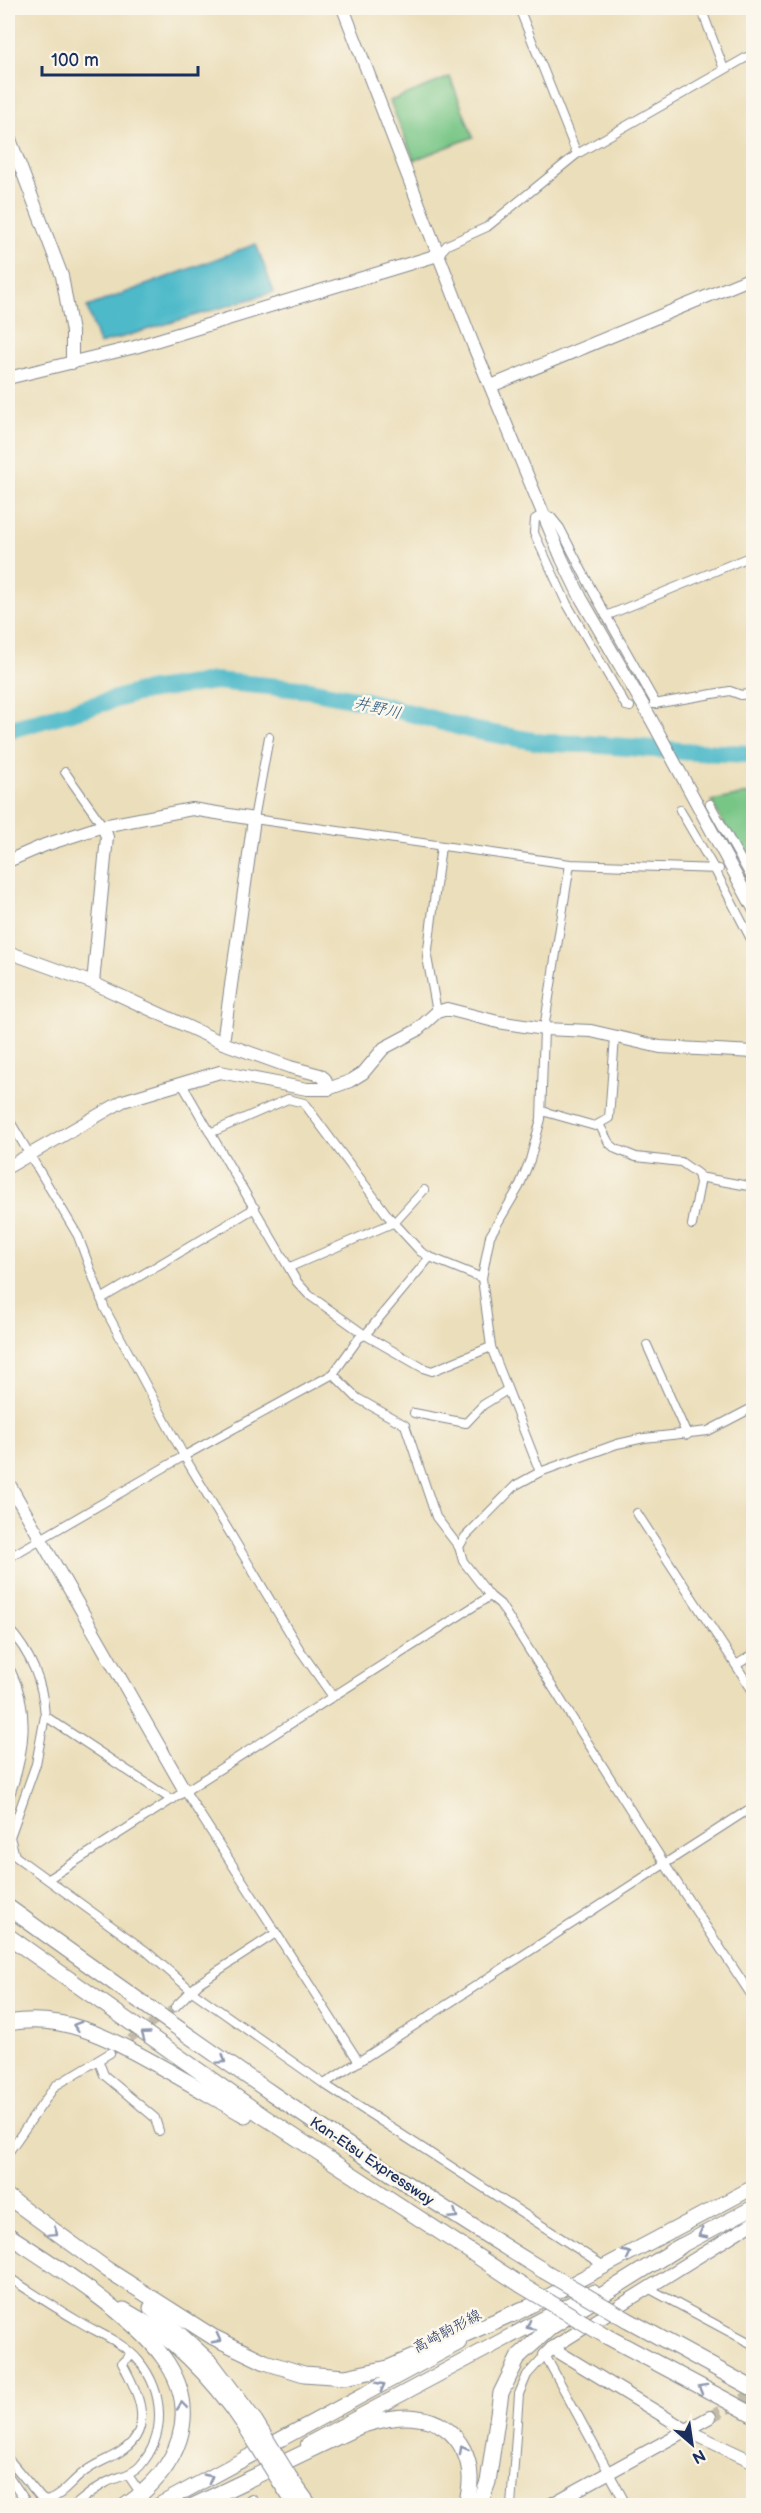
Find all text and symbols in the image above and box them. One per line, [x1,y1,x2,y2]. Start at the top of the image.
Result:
scale bar [42,39,198,77]
text: 100 m [51,50,99,71]
water label: 井野川 [352,693,403,723]
one-way arrow [72,2021,83,2033]
one-way arrow [141,2031,152,2042]
one-way arrow [215,2053,226,2064]
street label: Kan-Etsu Expressway [306,2113,438,2210]
one-way arrow [447,2208,458,2219]
one-way arrow [48,2225,59,2236]
one-way arrow [698,2227,708,2238]
one-way arrow [620,2250,631,2261]
street label: 高崎駒形線 [410,2305,485,2357]
one-way arrow [526,2319,536,2330]
one-way arrow [211,2332,221,2343]
one-way arrow [374,2382,385,2393]
one-way arrow [698,2384,708,2395]
one-way arrow [176,2402,189,2411]
north arrow [662,2414,722,2474]
one-way arrow [459,2445,470,2456]
text: N [689,2445,708,2467]
one-way arrow [203,2474,213,2485]

